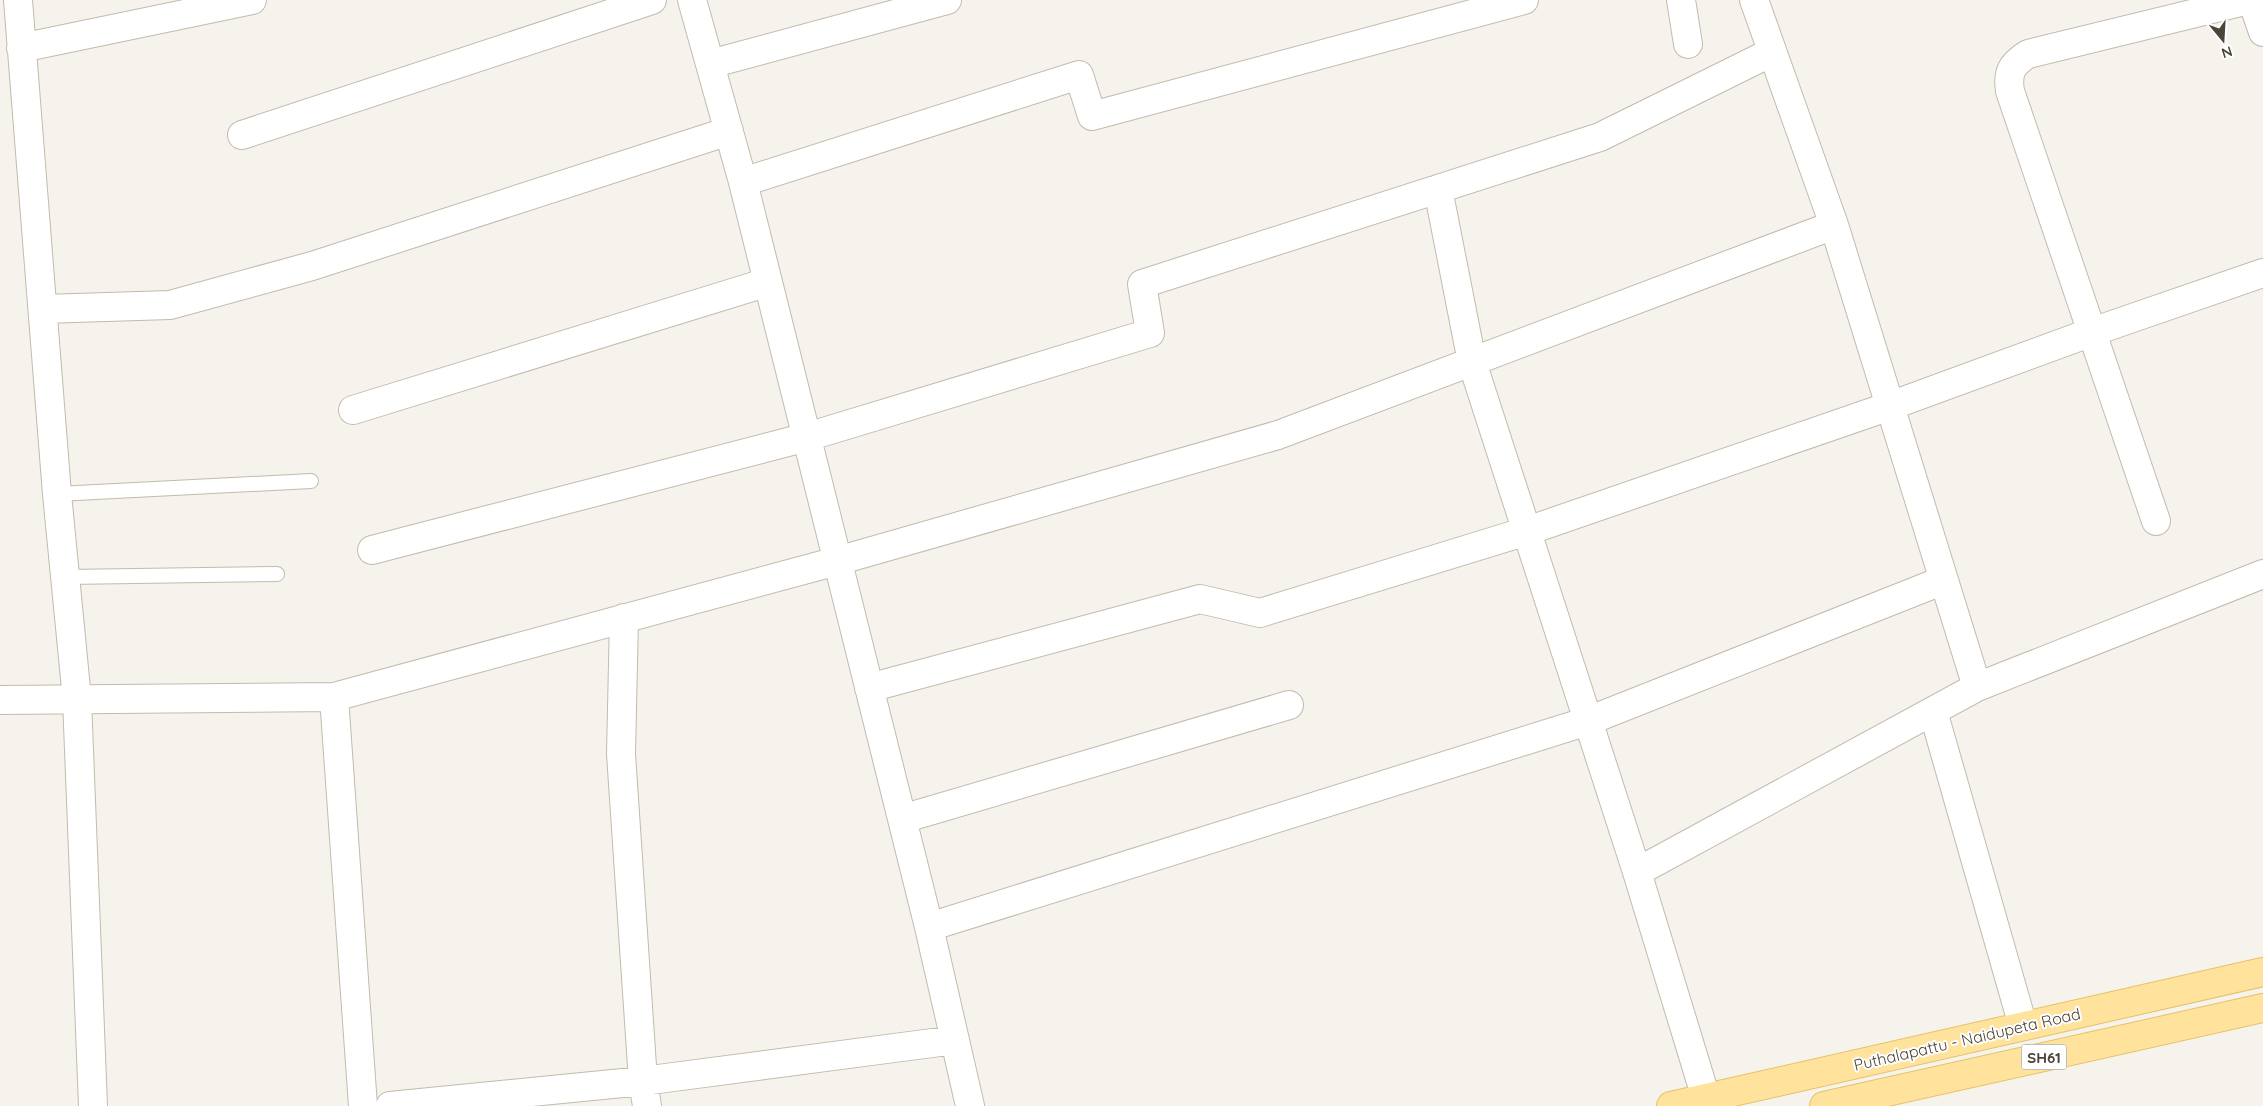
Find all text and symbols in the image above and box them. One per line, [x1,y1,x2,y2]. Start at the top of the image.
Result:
north arrow [2198,15,2248,65]
text: N [2219,42,2235,63]
street label: Puthalapattu - Naidupeta Road [1852,1003,2082,1075]
road number: SH61 [2022,1044,2066,1070]

